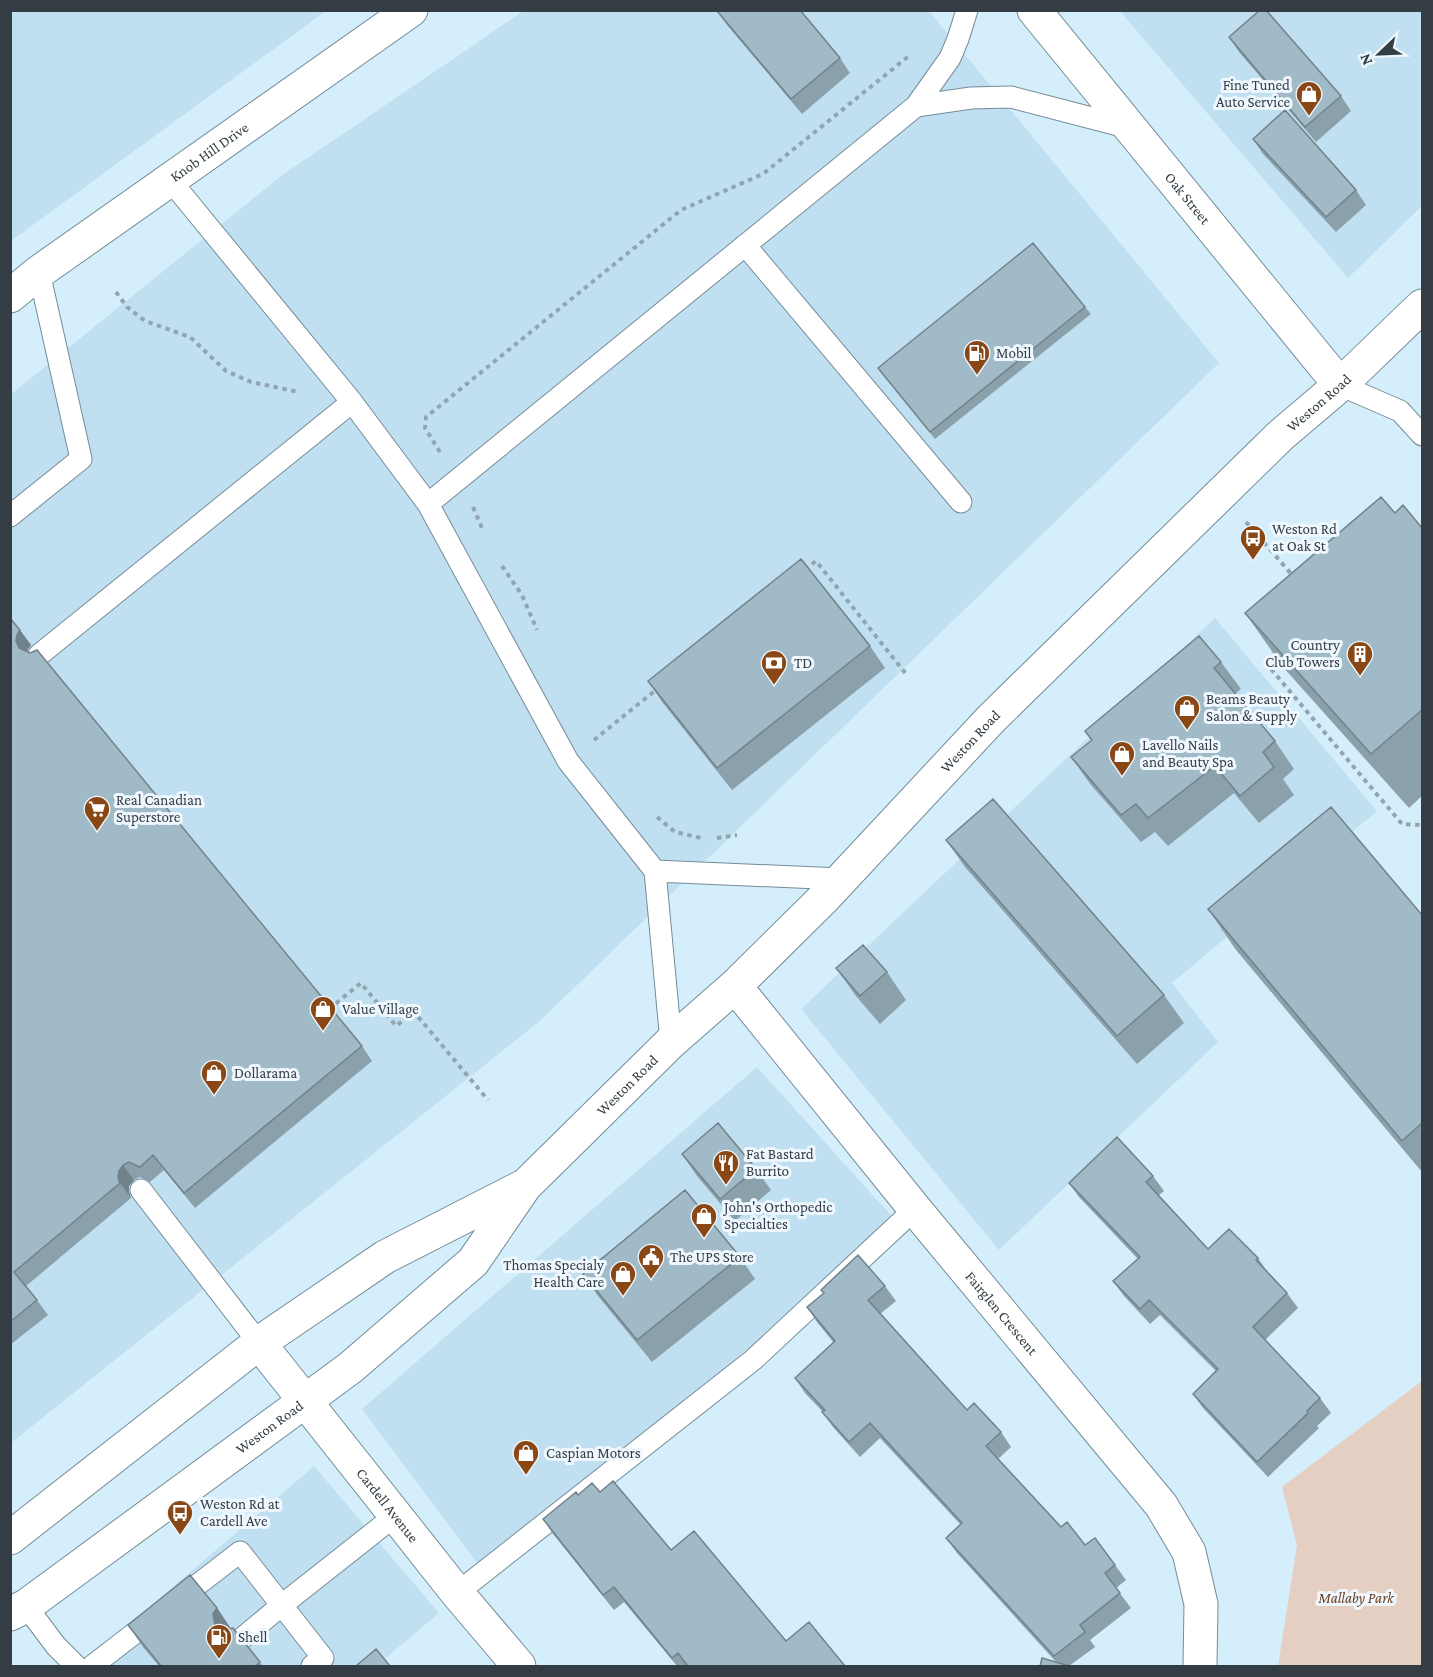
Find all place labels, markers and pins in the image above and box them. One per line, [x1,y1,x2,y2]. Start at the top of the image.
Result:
place label: Fine Tuned Auto Service [1216,77,1290,110]
shop icon: Fine Tuned Auto Service [1294,79,1324,117]
fuel station icon: Mobil [962,338,992,376]
place label: Mobil [996,345,1032,361]
place label: Weston Rd at Oak St [1272,521,1337,554]
bus stop icon: Weston Rd at Oak St [1238,523,1268,561]
place label: Country Club Towers [1265,637,1340,670]
building icon: Country Club Towers [1345,639,1375,677]
bank icon: TD [759,648,789,686]
place label: TD [794,655,812,671]
place label: Beams Beauty Salon & Supply [1206,691,1297,725]
shop icon: Beams Beauty Salon & Supply [1172,693,1202,731]
place label: Lavello Nails and Beauty Spa [1142,737,1234,771]
shop icon: Lavello Nails and Beauty Spa [1107,739,1137,777]
place label: Real Canadian Superstore [116,792,202,826]
supermarket icon: Real Canadian Superstore [82,794,112,832]
shop icon: Value Village [308,994,338,1032]
place label: Value Village [342,1001,419,1018]
shop icon: Dollarama [199,1058,229,1096]
place label: Dollarama [234,1065,297,1081]
place label: Fat Bastard Burrito [746,1146,814,1179]
restaurant icon: Fat Bastard Burrito [711,1148,741,1186]
place label: John's Orthopedic Specialties [722,1199,833,1233]
shop icon: John's Orthopedic Specialties [689,1201,719,1239]
public building icon: The UPS Store [636,1242,666,1280]
place label: The UPS Store [670,1249,754,1265]
place label: Thomas Specialy Health Care [503,1257,604,1290]
shop icon: Thomas Specialy Health Care [608,1259,638,1297]
shop icon: Caspian Motors [511,1438,541,1476]
place label: Caspian Motors [546,1445,641,1462]
place label: Weston Rd at Cardell Ave [200,1496,281,1529]
bus stop icon: Weston Rd at Cardell Ave [165,1498,195,1536]
fuel station icon: Shell [204,1622,234,1660]
place label: Shell [238,1629,268,1645]

